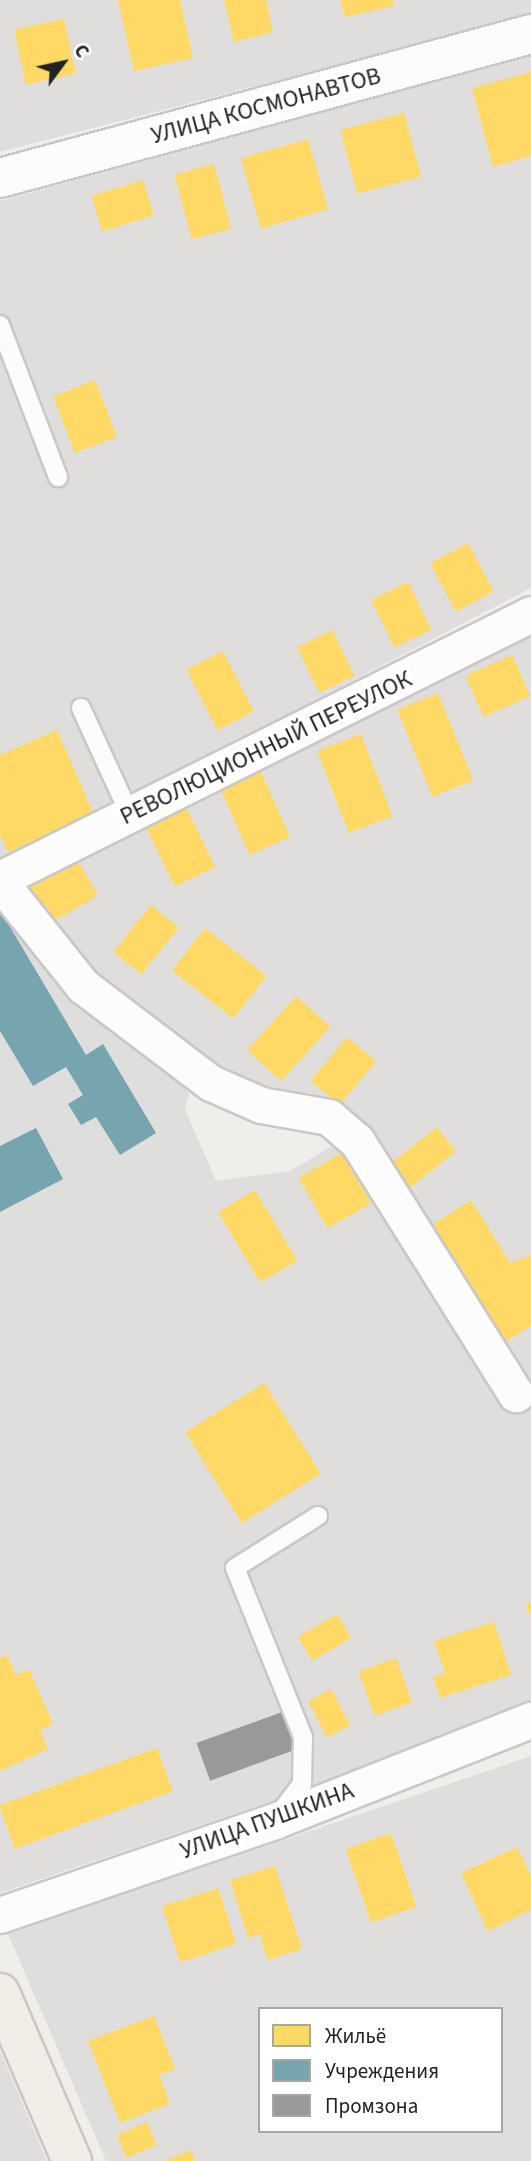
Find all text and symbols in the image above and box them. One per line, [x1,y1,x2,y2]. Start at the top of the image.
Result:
north arrow [28,28,98,98]
text: С [67,39,95,63]
street label: УЛИЦА КОСМОНАВТОВ [148,62,384,150]
street label: РЕВОЛЮЦИОННЫЙ ПЕРЕУЛОК [115,665,417,831]
street label: УЛИЦА ПУШКИНА [176,1776,358,1866]
legend [258,2007,503,2133]
text: Жильё [325,2021,386,2051]
text: Учреждения [325,2056,439,2086]
text: Промзона [325,2091,418,2121]

